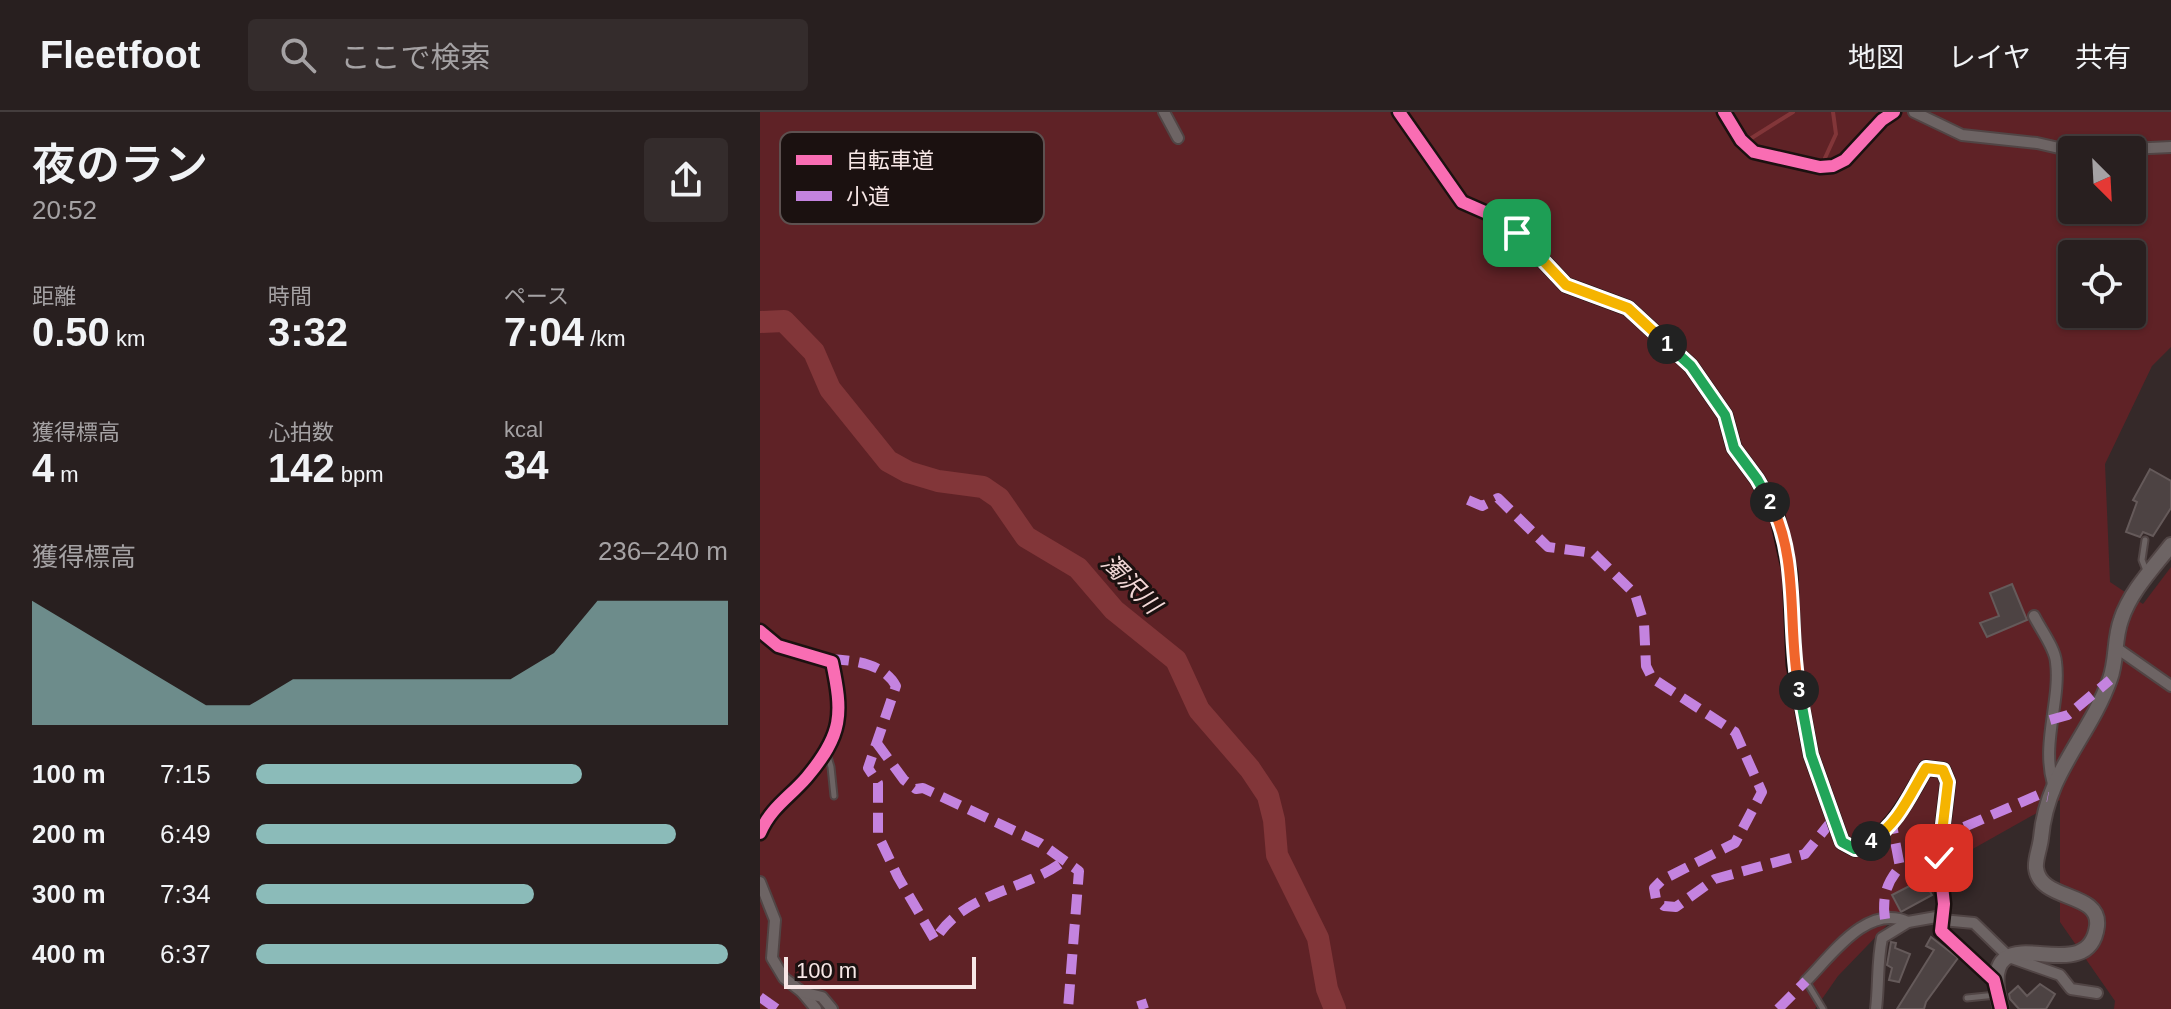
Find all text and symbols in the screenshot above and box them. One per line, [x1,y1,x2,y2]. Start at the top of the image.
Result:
search box [248,19,808,91]
icon: search [276,33,320,77]
text: Fleetfoot [40,34,200,76]
text: ここで検索 [340,41,490,74]
text: 地図 [1848,42,1904,73]
text: レイヤ [1948,42,2031,73]
text: 共有 [2075,42,2131,73]
legend [780,132,1044,224]
north arrow [2058,136,2146,224]
map controls [2058,136,2146,328]
button: share [644,138,728,222]
text: 夜のラン [32,140,208,189]
text: 自転車道 [846,148,934,173]
text: 小道 [846,184,890,209]
text: 20:52 [32,195,97,225]
pin [1483,199,1551,267]
icon: arrive [1495,211,1539,255]
button: locate [2058,240,2146,328]
text: 距離 [32,284,76,309]
text: 時間 [268,284,312,309]
text: ペース [504,284,569,309]
text: 0.50 [32,310,110,354]
text: 3:32 [268,310,348,354]
text: 7:04 [504,310,584,354]
pin: 1 [1647,324,1687,364]
text: km [110,326,145,351]
text: /km [584,326,626,351]
text: 1 [1661,331,1673,356]
text: kcal [504,417,543,442]
text: 獲得標高 [32,420,120,445]
text: 心拍数 [268,420,334,445]
text: 34 [504,443,549,487]
text: 4 [32,446,54,490]
text: 142 [268,446,335,490]
text: m [54,462,79,487]
text: bpm [335,462,384,487]
pin: 2 [1750,482,1790,522]
text: 2 [1764,489,1776,514]
text: 236–240 m [598,536,728,566]
text: 獲得標高 [32,542,136,572]
water label: 濁沢川 [1096,549,1168,621]
pin: 3 [1779,670,1819,710]
text: 3 [1793,677,1805,702]
text: 100 m [32,759,106,789]
text: 7:15 [160,759,211,789]
text: 200 m [32,819,106,849]
text: 6:49 [160,819,211,849]
pin: 4 [1851,821,1891,861]
pin [1905,824,1973,892]
text: 4 [1865,828,1877,853]
icon: check [1917,836,1961,880]
text: 300 m [32,879,106,909]
text: 7:34 [160,879,211,909]
text: 400 m [32,939,106,969]
text: 6:37 [160,939,211,969]
scale bar [784,953,976,989]
text: 100 m [796,958,857,983]

